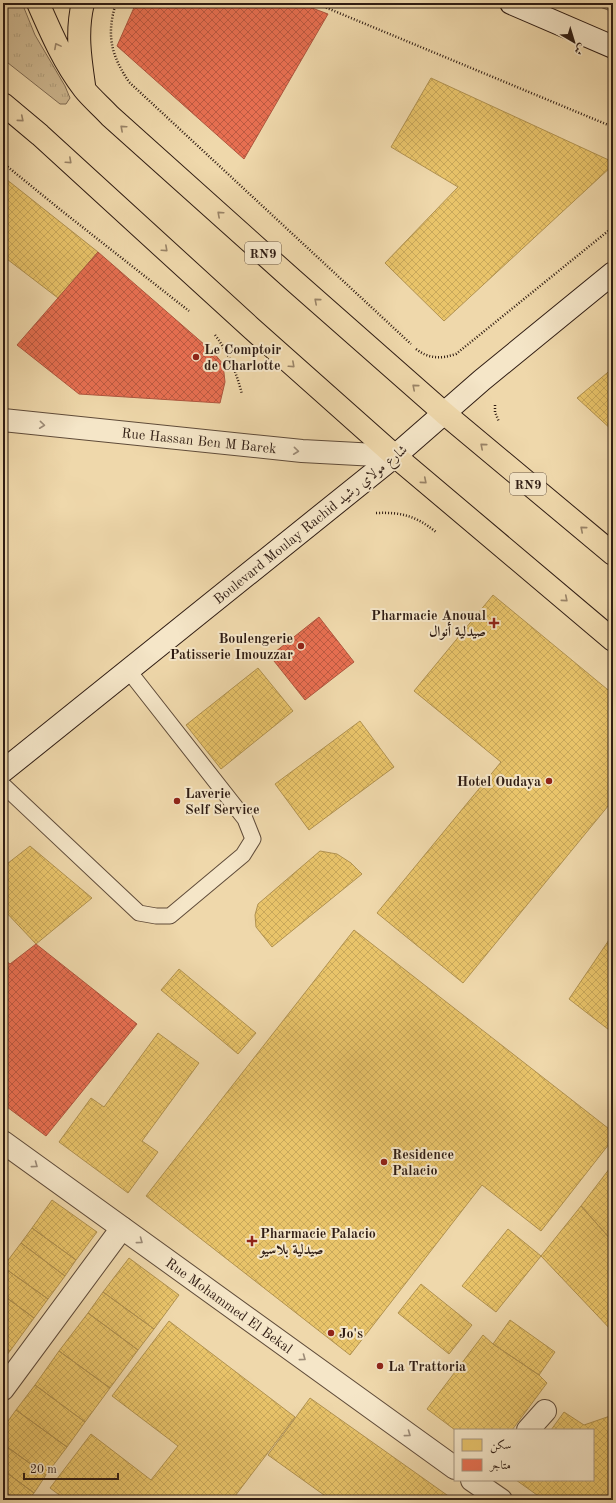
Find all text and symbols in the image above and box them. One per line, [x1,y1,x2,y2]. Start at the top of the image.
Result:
north arrow [554,22,594,62]
text: ش [571,41,587,56]
one-way arrow [54,42,62,50]
one-way arrow [17,115,24,122]
one-way arrow [121,125,128,132]
one-way arrow [64,157,72,164]
one-way arrow [217,212,225,219]
road number: RN9 [245,242,281,264]
one-way arrow [160,244,167,251]
one-way arrow [314,298,322,306]
place label: Le Comptoir de Charlotte [204,343,281,373]
marker: Le Comptoir de Charlotte [191,352,201,362]
one-way arrow [287,360,295,367]
one-way arrow [412,384,420,391]
one-way arrow [39,420,45,429]
street label: Rue Hassan Ben M Barek [121,426,277,456]
street label: Boulevard Moulay Rachid شارع مولاي رشيد [211,442,413,610]
one-way arrow [480,443,488,451]
one-way arrow [293,446,299,455]
road number: RN9 [510,473,546,495]
one-way arrow [420,477,427,484]
one-way arrow [580,527,588,534]
one-way arrow [560,595,567,602]
place label: Pharmacie Anoual صيدلية أنوال [371,609,486,640]
marker: Pharmacie Anoual صيدلية أنوال [489,618,499,628]
place label: Boulengerie Patisserie Imouzzar [170,632,293,662]
marker: Boulengerie Patisserie Imouzzar [296,641,306,651]
place label: Hotel Oudaya [457,775,541,789]
marker: Hotel Oudaya [544,776,554,786]
place label: Laverie Self Service [185,787,260,817]
marker: Laverie Self Service [172,796,182,806]
place label: Residence Palacio [392,1148,454,1178]
marker: Residence Palacio [379,1157,389,1167]
one-way arrow [30,1160,37,1167]
place label: Pharmacie Palacio صيدلية بلاسيو [258,1227,376,1258]
one-way arrow [136,1236,143,1243]
marker: Pharmacie Palacio صيدلية بلاسيو [247,1236,257,1246]
street label: Rue Mohammed El Bekal [163,1256,295,1356]
place label: Jo's [339,1327,363,1341]
marker: Jo's [326,1328,336,1338]
one-way arrow [298,1353,305,1360]
place label: La Trattoria [388,1360,466,1374]
marker: La Trattoria [375,1361,385,1371]
one-way arrow [404,1429,411,1437]
legend [454,1429,594,1481]
text: سكن [490,1439,511,1454]
scale bar [24,1455,118,1481]
text: متاجر [488,1460,511,1472]
text: 20 m [30,1464,57,1476]

